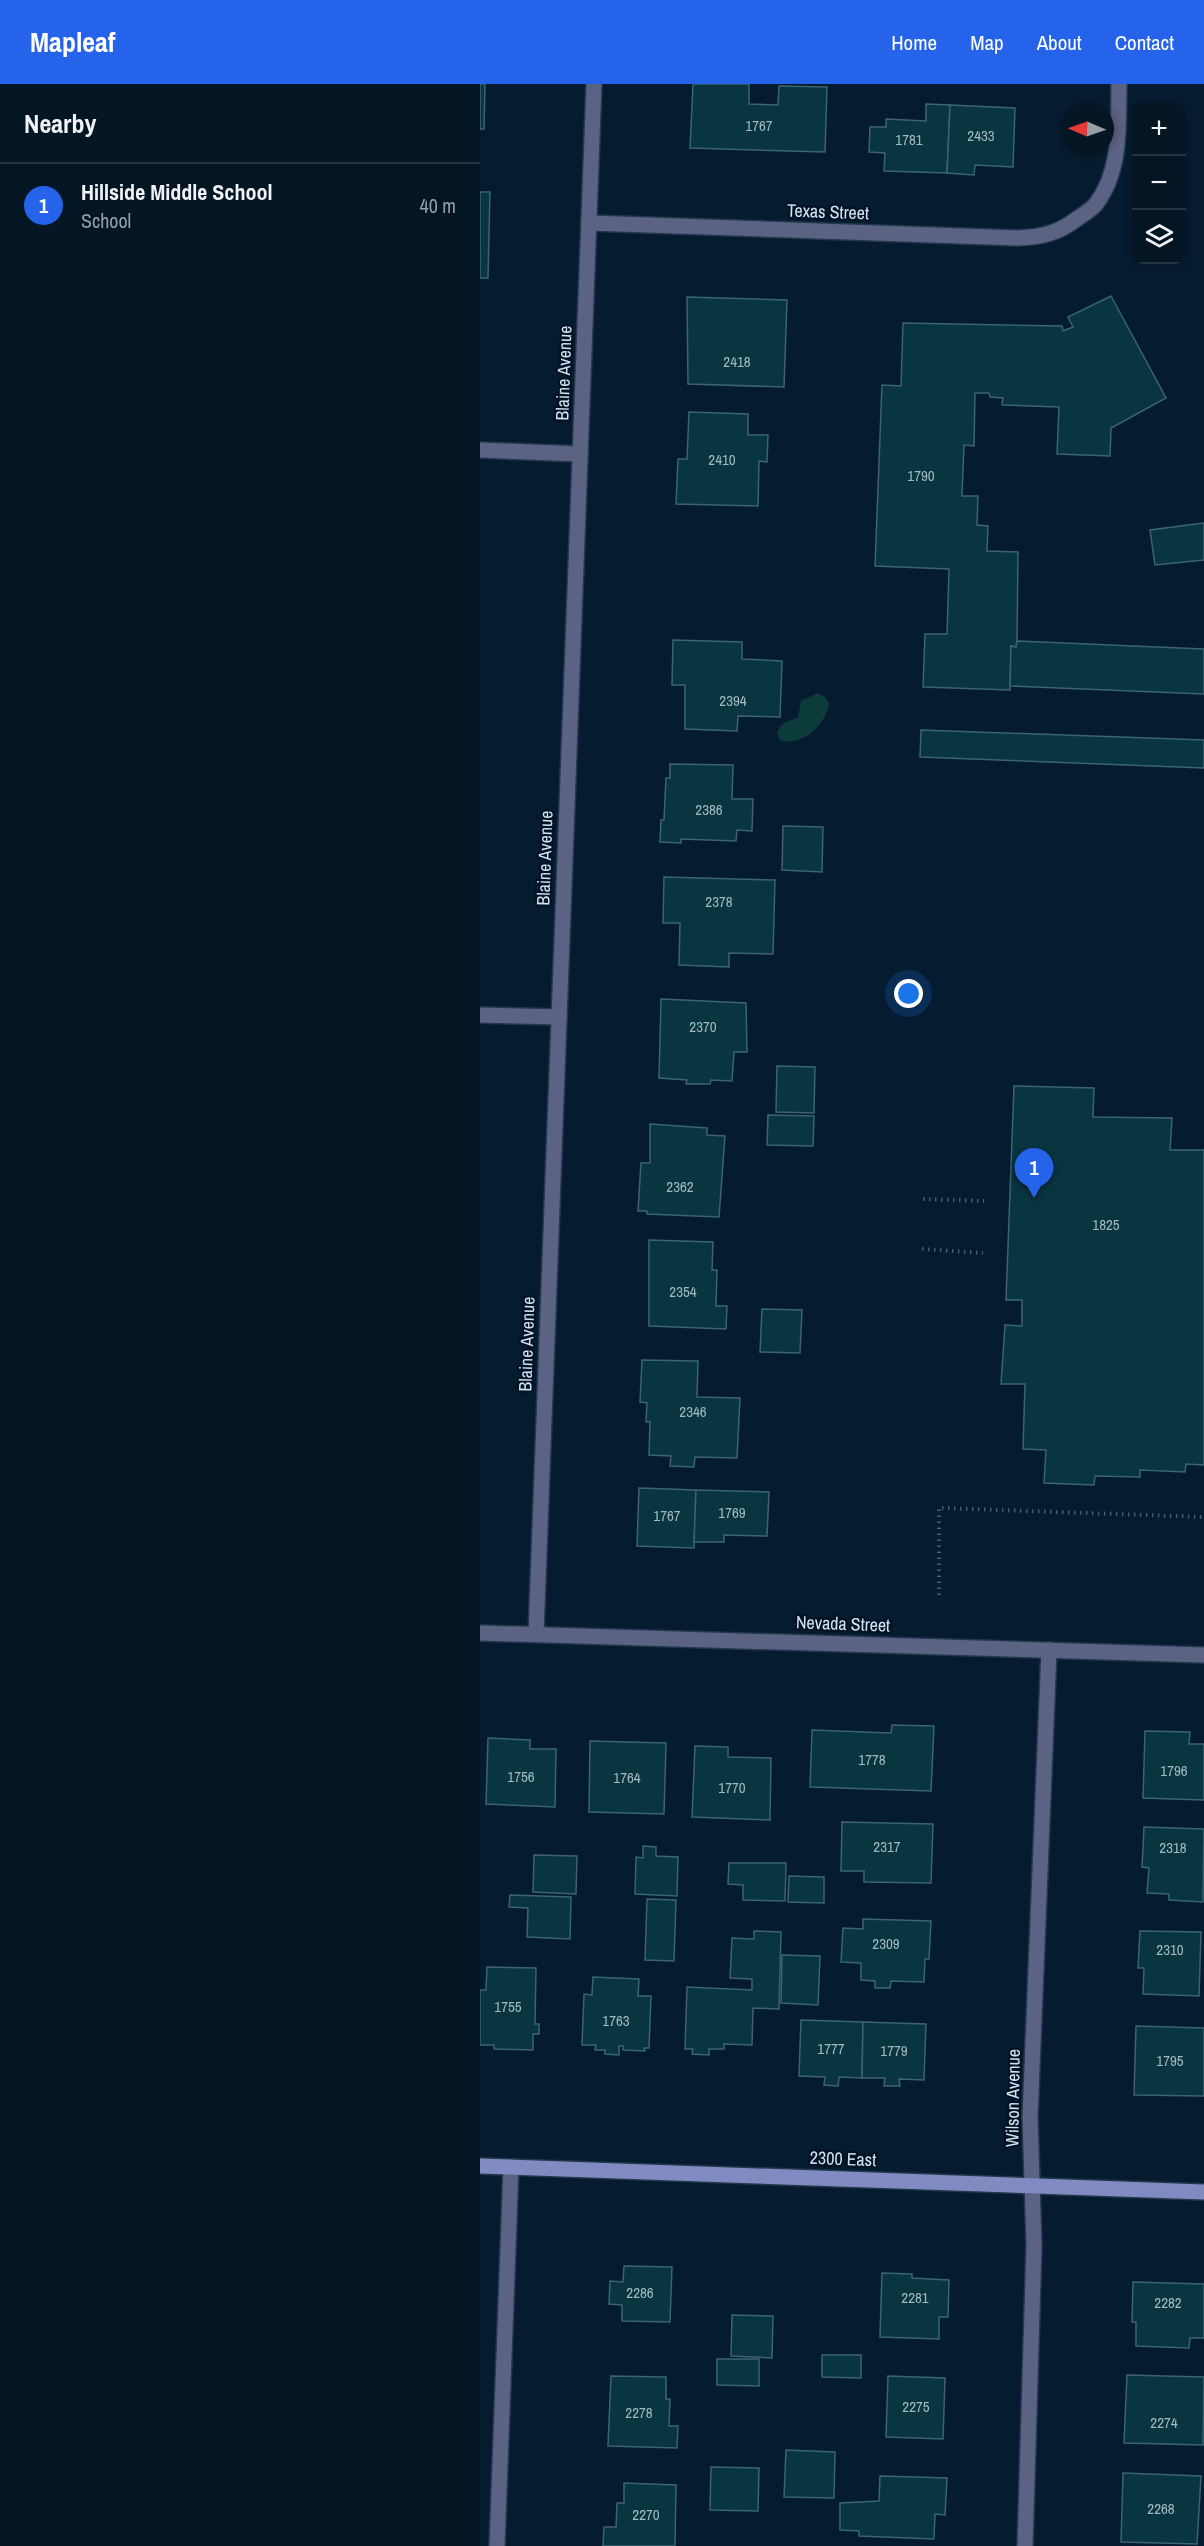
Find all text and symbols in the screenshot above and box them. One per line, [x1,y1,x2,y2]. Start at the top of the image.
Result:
text: Mapleaf [30,23,115,61]
text: Home [891,28,937,57]
text: Map [970,28,1004,57]
text: About [1037,28,1082,57]
text: Contact [1115,28,1174,57]
north arrow [1060,102,1114,156]
map controls [1132,102,1186,264]
button: + [1132,102,1186,156]
text: Nearby [24,106,96,141]
house number: 1767 [745,115,773,136]
house number: 2433 [967,125,995,146]
house number: 1781 [895,129,923,150]
button: − [1132,156,1186,210]
text: Hillside Middle School [81,177,273,207]
text: 1 [39,192,48,219]
text: 40 m [420,192,456,219]
street label: Texas Street [787,198,869,225]
text: School [81,207,131,234]
button: layers [1132,210,1186,264]
street label: Blaine Avenue [549,325,578,421]
house number: 2418 [723,351,751,372]
house number: 2410 [708,449,736,470]
house number: 1790 [907,465,935,486]
house number: 2394 [719,690,747,711]
house number: 2386 [695,799,723,820]
street label: Blaine Avenue [530,810,559,906]
house number: 2378 [705,891,733,912]
your location [894,979,923,1008]
house number: 2370 [689,1016,717,1037]
pin: 1 [1014,1148,1054,1198]
house number: 2362 [666,1176,694,1197]
house number: 1825 [1092,1214,1120,1235]
house number: 2354 [669,1281,697,1302]
street label: Blaine Avenue [512,1296,541,1392]
house number: 2346 [679,1401,707,1422]
house number: 1769 [718,1502,746,1523]
house number: 1767 [653,1505,681,1526]
street label: Nevada Street [795,1609,891,1638]
house number: 1778 [858,1749,886,1770]
house number: 1796 [1160,1760,1188,1781]
house number: 1756 [507,1766,535,1787]
house number: 1764 [613,1767,641,1788]
house number: 1770 [718,1777,746,1798]
house number: 2317 [873,1836,901,1857]
house number: 2318 [1159,1837,1187,1858]
house number: 2309 [872,1933,900,1954]
house number: 2310 [1156,1939,1184,1960]
house number: 1755 [494,1996,522,2017]
house number: 1763 [602,2010,630,2031]
house number: 1777 [817,2038,845,2059]
house number: 1779 [880,2040,908,2061]
street label: Wilson Avenue [999,2049,1026,2147]
house number: 1795 [1156,2050,1184,2071]
street label: 2300 East [809,2145,877,2172]
house number: 2286 [626,2282,654,2303]
house number: 2281 [901,2287,929,2308]
house number: 2282 [1154,2292,1182,2313]
house number: 2275 [902,2396,930,2417]
house number: 2278 [625,2402,653,2423]
house number: 2274 [1150,2412,1178,2433]
house number: 2268 [1147,2498,1175,2519]
house number: 2270 [632,2504,660,2525]

